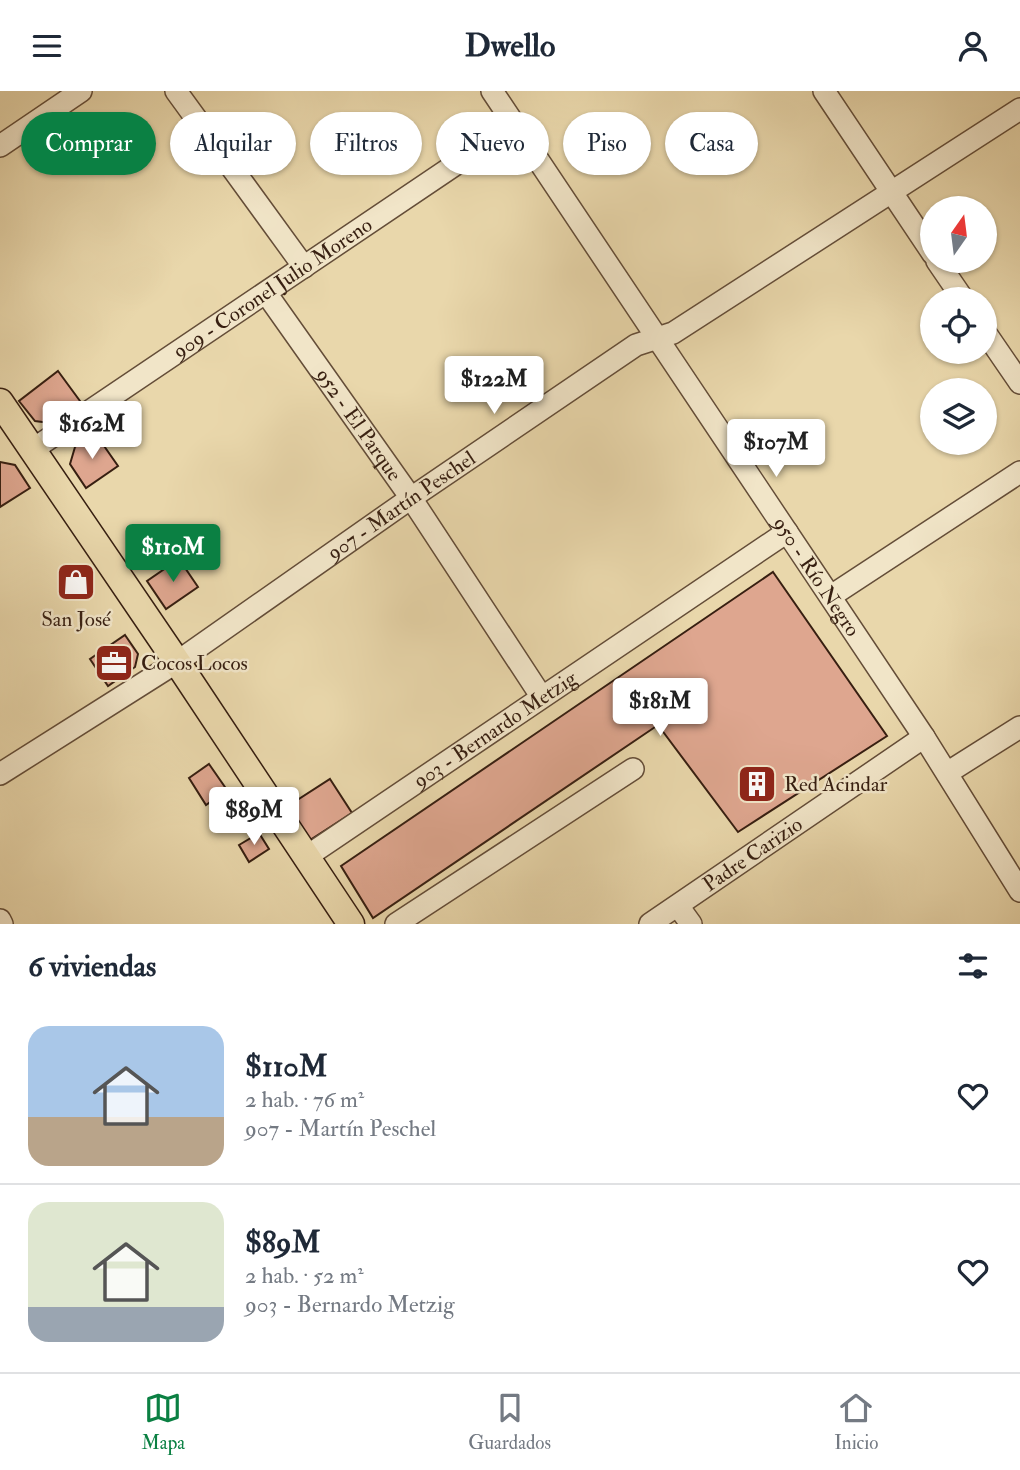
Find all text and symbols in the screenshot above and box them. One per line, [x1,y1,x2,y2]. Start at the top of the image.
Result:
text: Dwello [465,26,555,66]
icon: menu [28,27,66,65]
icon: person [954,27,992,65]
chip: Comprar [21,112,156,175]
chip: Alquilar [170,112,296,175]
chip: Filtros [310,112,422,175]
chip: Nuevo [436,112,549,175]
chip: Piso [563,112,651,175]
chip: Casa [665,112,758,175]
north arrow [920,196,998,273]
map controls [920,196,997,455]
street label: 909 - Coronel Julio Moreno [166,211,378,366]
button: locate [920,287,997,364]
pin: $122M [445,357,543,416]
street label: 952 - El Parque [308,361,408,487]
text: $122M [461,364,527,393]
button: layers [920,378,997,455]
pin: $162M [43,401,141,461]
text: $162M [59,409,125,438]
pin: $107M [727,419,825,479]
text: $107M [743,427,809,456]
street label: 907 - Martín Peschel [320,445,481,568]
street label: 950 - Río Negro [765,510,866,642]
pin: $110M [124,525,222,584]
text: $110M [141,532,205,561]
shop icon: San José [55,561,97,603]
place label: San José [41,606,111,633]
office icon: Cocos Locos [93,642,135,684]
place label: Cocos Locos [141,650,248,677]
street label: 903 - Bernardo Metzig [407,665,583,796]
pin: $181M [611,679,709,738]
text: $181M [629,686,691,715]
building icon: Red Acindar [736,763,778,805]
place label: Red Acindar [784,771,888,798]
pin: $89M [213,787,295,847]
text: $89M [225,795,283,824]
street label: Padre Carizio [698,811,808,898]
icon: filters [954,947,992,985]
text: 6 viviendas [28,948,156,985]
text: $110M [245,1048,328,1085]
icon: home [84,1054,168,1138]
icon: heart [954,1077,992,1115]
text: 2 hab. · 76 m² [245,1085,364,1114]
text: 907 - Martín Peschel [245,1114,436,1143]
text: $89M [245,1224,320,1261]
icon: home [84,1230,168,1314]
icon: heart [954,1253,992,1291]
text: 2 hab. · 52 m² [245,1261,364,1290]
text: 903 - Bernardo Metzig [245,1290,455,1319]
tab: Mapa [142,1389,185,1455]
tab: Guardados [468,1389,551,1455]
tab: Inicio [834,1389,878,1455]

